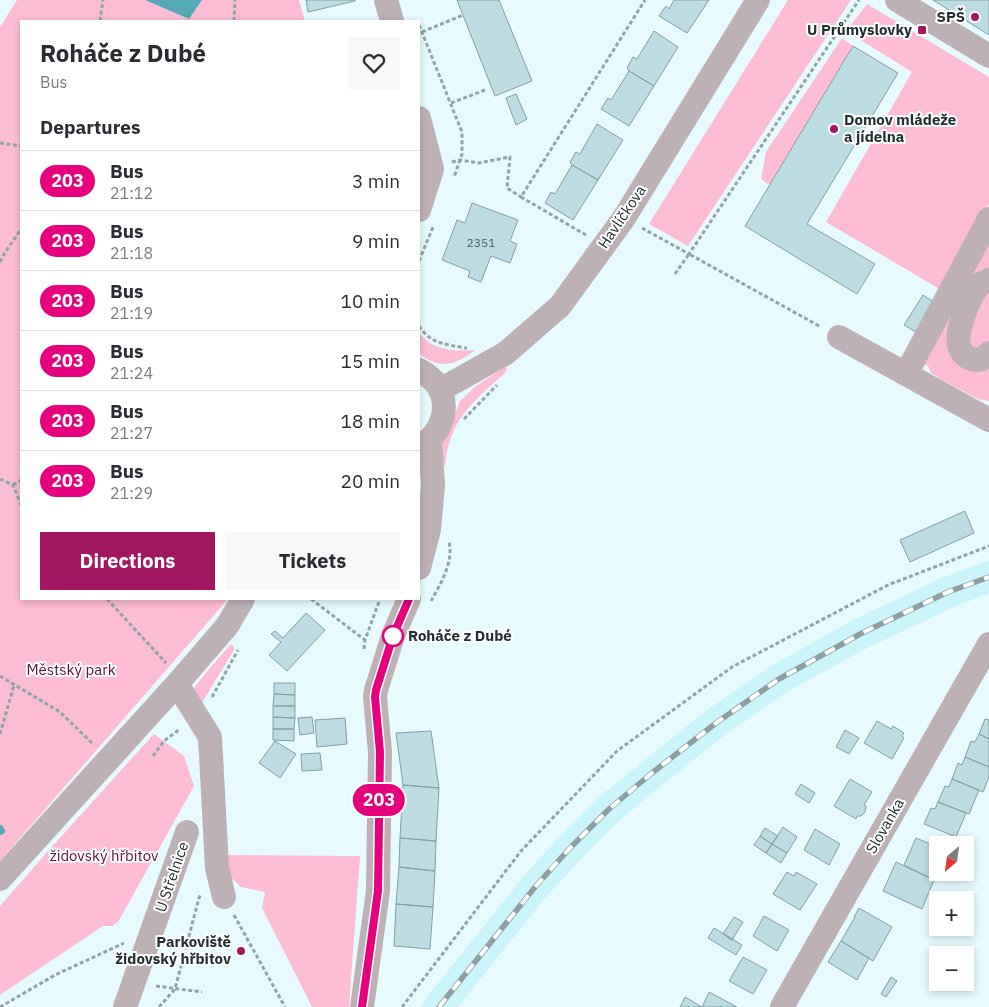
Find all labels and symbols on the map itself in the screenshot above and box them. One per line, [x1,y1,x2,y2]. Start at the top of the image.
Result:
place label: SPŠ [937,7,965,26]
marker: SPŠ [969,11,981,23]
place label: U Průmyslovky [807,20,912,39]
marker: U Průmyslovky [916,24,928,36]
place label: Domov mládeže a jídelna [844,110,956,146]
marker: Domov mládeže a jídelna [828,123,840,135]
street label: Havlíčkova [593,181,650,252]
house number: 2351 [467,235,495,250]
marker: Roháče z Dubé [382,625,404,647]
place label: Roháče z Dubé [408,626,512,645]
park label: Městský park [26,660,116,679]
line badge: 203 [350,784,408,816]
street label: Slovanka [861,795,908,857]
north arrow [929,836,974,881]
street label: U Střelnice [151,839,192,915]
park label: židovský hřbitov [50,846,159,865]
place label: Parkoviště židovský hřbitov [115,932,231,968]
marker: Parkoviště židovský hřbitov [235,945,247,957]

